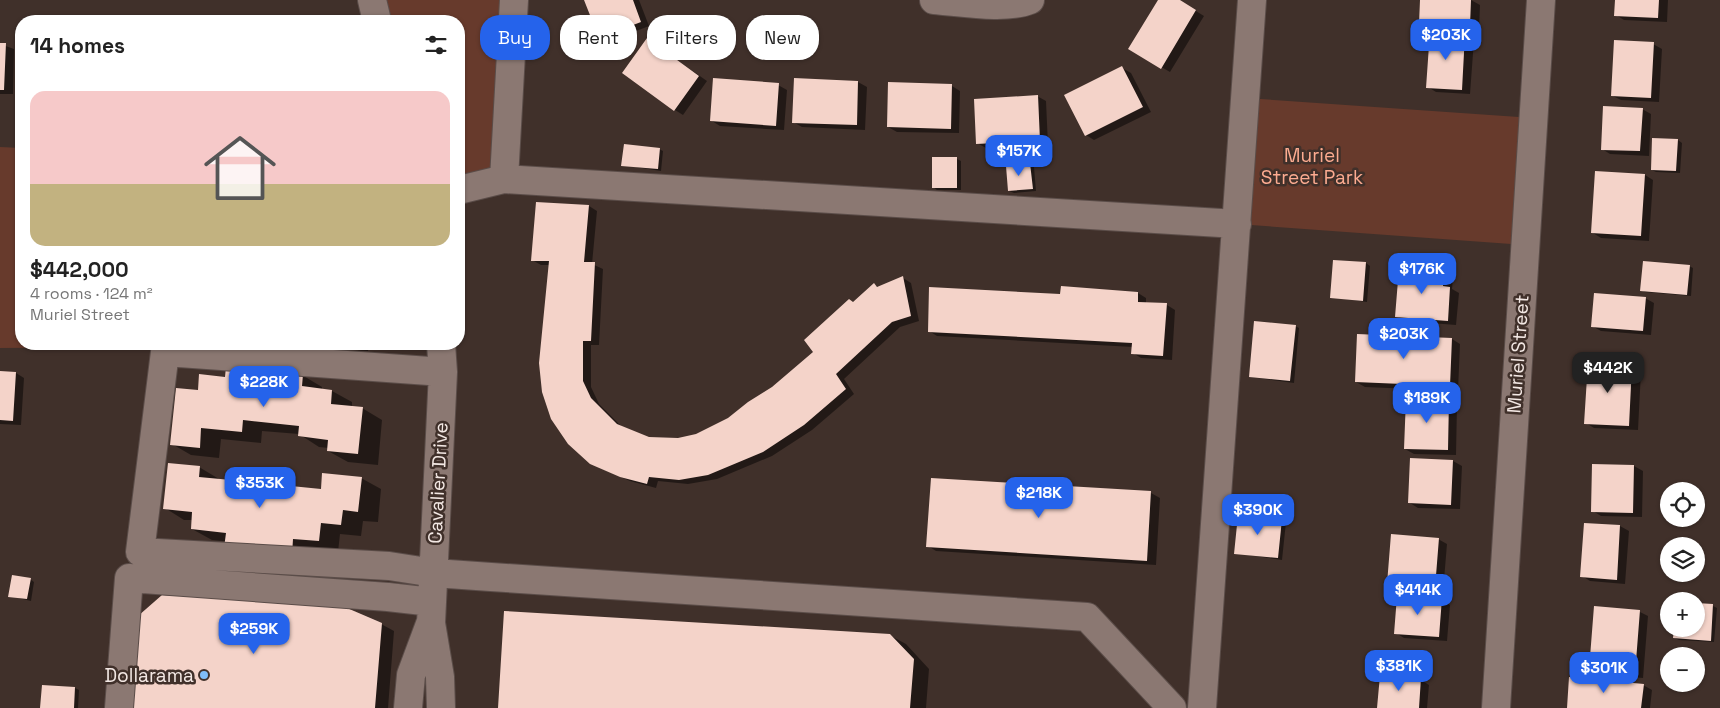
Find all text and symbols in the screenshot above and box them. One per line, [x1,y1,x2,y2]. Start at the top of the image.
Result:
chip: Buy [480,15,550,60]
chip: Rent [560,15,637,60]
chip: Filters [647,15,736,60]
chip: New [746,15,819,60]
pin: $203K [1411,18,1481,61]
text: $203K [1421,24,1471,45]
icon: filters [422,31,450,59]
text: 14 homes [30,32,125,59]
icon: home [195,123,285,213]
pin: $157K [984,134,1054,177]
text: $157K [996,140,1042,161]
park label: Muriel Street Park [1261,143,1363,190]
pin: $176K [1387,252,1457,295]
text: $442,000 [30,256,129,283]
text: $176K [1399,258,1445,279]
text: 4 rooms · 124 m² [30,283,153,304]
street label: Muriel Street [1501,294,1535,414]
text: Muriel Street [30,304,130,325]
pin: $203K [1369,318,1439,360]
text: $203K [1379,323,1429,344]
pin: $442K [1573,352,1643,394]
text: $442K [1583,357,1633,378]
pin: $228K [229,366,299,408]
text: $228K [240,371,288,392]
pin: $189K [1392,382,1462,424]
text: $189K [1404,387,1450,408]
street label: Cavalier Drive [422,422,454,544]
pin: $353K [225,466,295,509]
text: $353K [236,472,284,493]
pin: $218K [1004,476,1074,519]
text: $218K [1016,482,1062,503]
map controls [1660,482,1705,692]
button: locate [1660,482,1705,527]
pin: $390K [1223,494,1293,536]
text: $390K [1233,499,1283,520]
button: layers [1660,537,1705,582]
pin: $414K [1383,574,1453,616]
text: $414K [1395,579,1441,600]
button: + [1660,592,1705,637]
pin: $259K [219,612,289,655]
text: $259K [230,618,278,639]
button: − [1660,647,1705,692]
pin: $381K [1364,650,1434,692]
pin: $301K [1569,652,1639,694]
text: $381K [1376,655,1422,676]
text: $301K [1580,657,1628,678]
place label: Dollarama [104,663,194,688]
marker: Dollarama [198,669,210,681]

